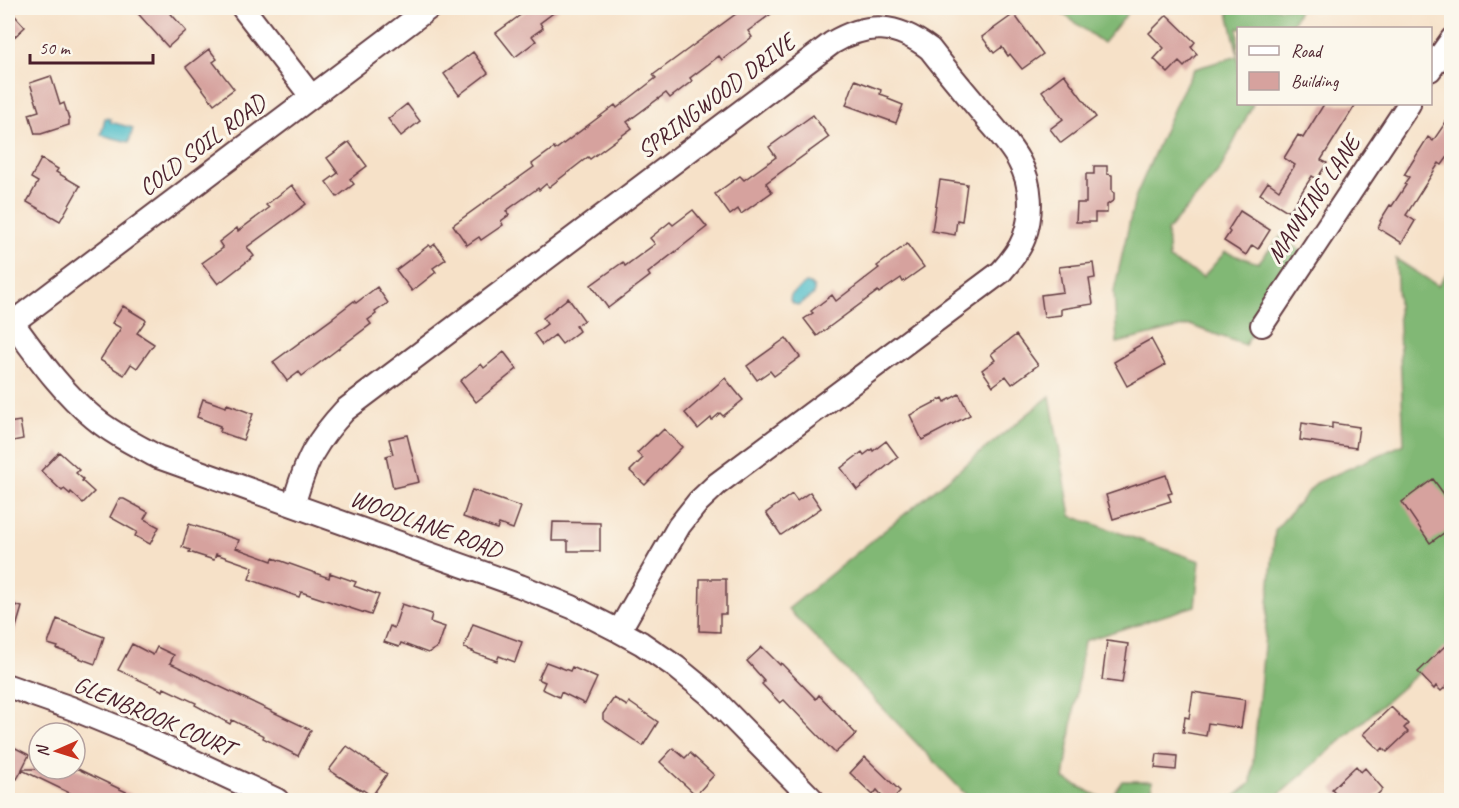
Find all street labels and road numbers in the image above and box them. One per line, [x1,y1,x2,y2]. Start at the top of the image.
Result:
street label: SPRINGWOOD DRIVE [631,25,803,165]
street label: COLD SOIL ROAD [133,86,273,202]
street label: MANNING LANE [1259,127,1368,268]
street label: WOODLANE ROAD [346,483,508,566]
street label: GLENBROOK COURT [70,669,244,765]

